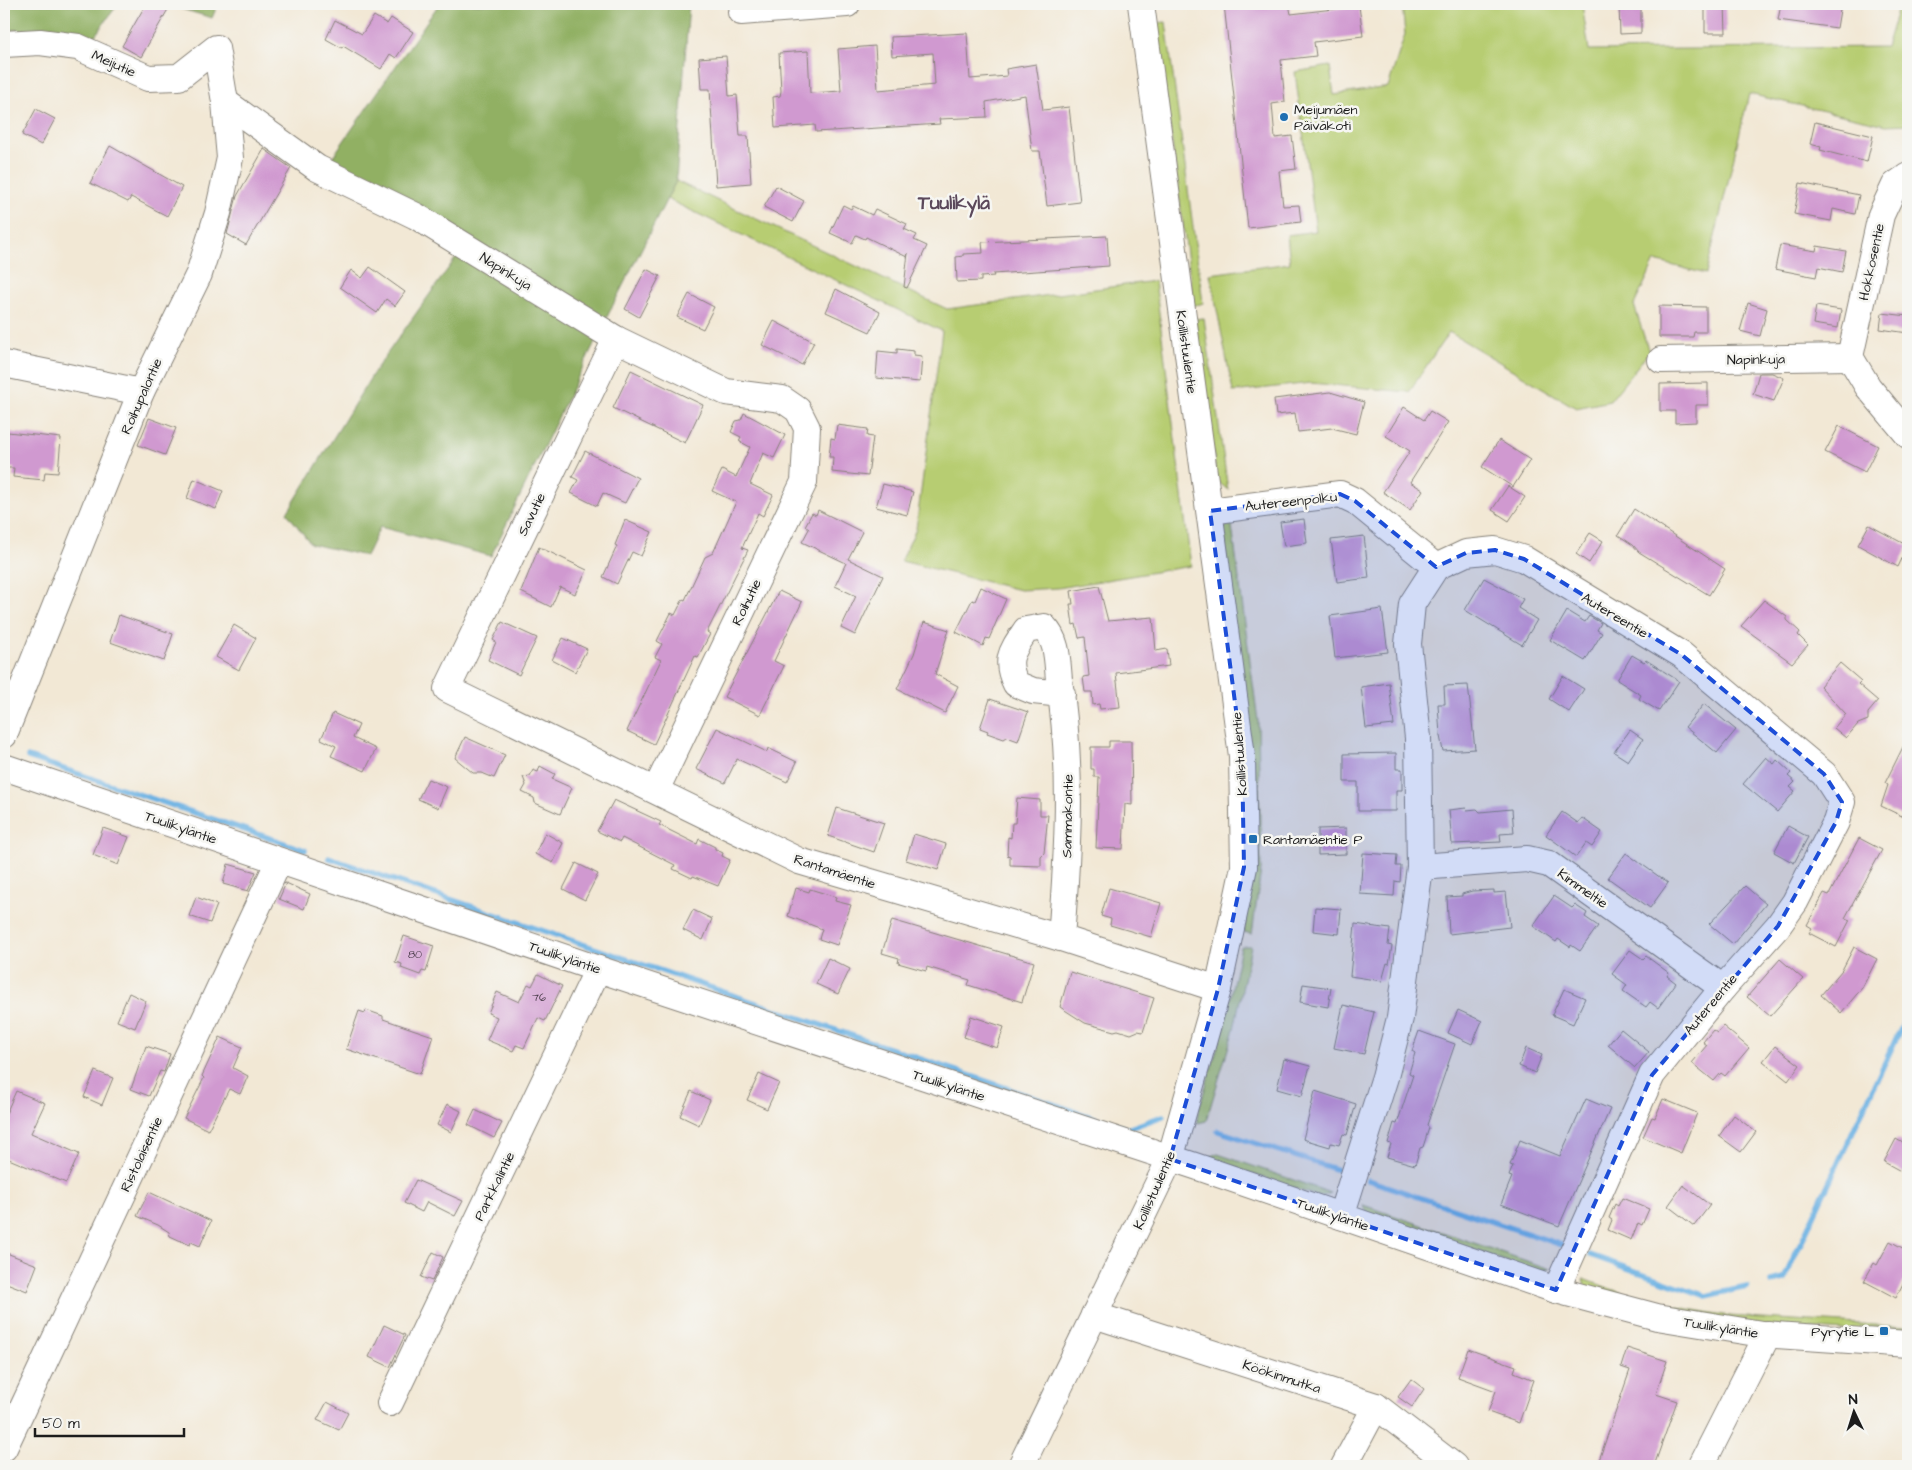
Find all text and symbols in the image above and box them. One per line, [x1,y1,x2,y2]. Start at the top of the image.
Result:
street label: Meijutie [88,45,139,83]
place label: Meijumäen Päiväkoti [1294,100,1357,136]
marker: Meijumäen Päiväkoti [1278,111,1290,123]
district label: Tuulikylä [917,190,990,218]
street label: Hokkosentie [1854,221,1890,303]
street label: Napinkuja [476,248,535,296]
street label: Koillistuulentie [1170,309,1202,396]
street label: Napinkuja [1727,349,1785,371]
street label: Roihupalontie [116,355,168,438]
street label: Autereenpolku [1244,487,1338,517]
street label: Savutie [513,489,551,539]
street label: Roihutie [727,575,767,629]
street label: Autereentie [1577,588,1652,644]
street label: Koillistuulentie [1227,711,1253,797]
street label: Sammakontie [1057,773,1079,858]
street label: Tuulikyläntie [142,806,220,850]
place label: Rantamäentie P [1263,830,1362,850]
marker: Rantamäentie P [1247,833,1259,845]
street label: Rantamäentie [791,849,879,895]
street label: Kimmeltie [1553,864,1612,914]
street label: Tuulikyläntie [526,936,604,980]
house number: 80 [408,947,422,962]
street label: Autereentie [1679,969,1743,1040]
house number: 76 [532,990,546,1005]
street label: Tuulikyläntie [910,1065,988,1107]
street label: Ristolaisentie [116,1113,168,1195]
street label: Parkkalintie [470,1148,520,1224]
street label: Koillistuulentie [1129,1148,1181,1233]
street label: Tuulikyläntie [1294,1193,1372,1237]
street label: Tuulikyläntie [1682,1312,1760,1344]
place label: Pyrytie L [1811,1322,1874,1342]
marker: Pyrytie L [1878,1325,1890,1337]
street label: Köökinmutka [1240,1355,1323,1399]
north arrow [1830,1388,1880,1438]
text: N [1848,1390,1858,1410]
scale bar [35,1405,184,1437]
text: 50 m [42,1413,80,1434]

